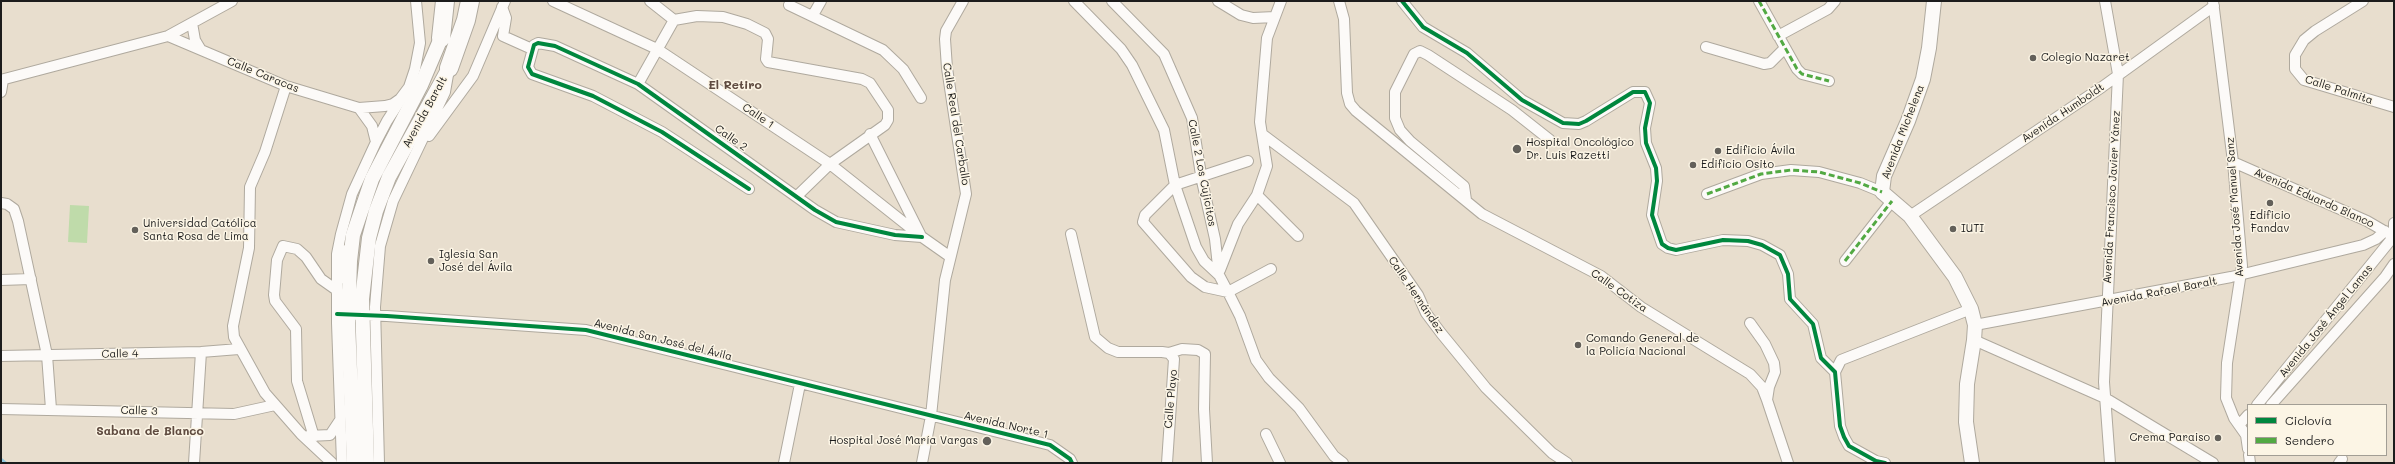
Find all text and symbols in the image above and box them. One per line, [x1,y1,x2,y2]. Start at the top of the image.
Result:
place label: Colegio Nazaret [2041,51,2130,65]
marker: Colegio Nazaret [2028,53,2038,63]
street label: Calle Caracas [225,55,301,95]
street label: Calle Real del Carballo [940,62,972,186]
street label: Calle Palmita [2303,73,2375,107]
street label: Avenida Baralt [400,74,450,150]
district label: El Retiro [708,78,762,92]
street label: Avenida Humboldt [2019,80,2107,146]
street label: Avenida Michelena [1879,83,1927,181]
street label: Calle 1 [740,101,776,131]
street label: Avenida Francisco Javier Yánez [2101,110,2123,284]
street label: Calle 2 Los Cujicitos [1185,118,1219,228]
street label: Calle 2 [712,122,750,154]
place label: Hospital Oncológico Dr. Luis Razetti [1526,136,1634,162]
street label: Avenida José Manuel Sanz [2224,137,2246,277]
marker: Hospital Oncológico Dr. Luis Razetti [1511,143,1523,155]
place label: Edificio Ávila [1726,144,1795,158]
marker: Edificio Ávila [1713,146,1723,156]
place label: Edificio Osito [1701,158,1774,172]
marker: Edificio Osito [1688,160,1698,170]
street label: Avenida Eduardo Blanco [2252,165,2376,231]
marker: Edificio Fandav [2265,198,2275,208]
place label: Edificio Fandav [2250,209,2290,235]
place label: Universidad Católica Santa Rosa de Lima [143,217,256,243]
place label: IUTI [1961,222,1984,236]
marker: IUTI [1948,224,1958,234]
marker: Universidad Católica Santa Rosa de Lima [130,225,140,235]
place label: Iglesia San José del Ávila [439,248,513,274]
street label: Calle Hernández [1385,254,1447,336]
marker: Iglesia San José del Ávila [426,256,436,266]
street label: Avenida José Ángel Lamas [2277,262,2375,380]
street label: Calle Cotiza [1588,267,1650,315]
street label: Avenida Rafael Baralt [2100,274,2218,310]
street label: Avenida San José del Ávila [592,316,734,364]
place label: Comando General de la Policía Nacional [1586,332,1699,358]
marker: Comando General de la Policía Nacional [1573,340,1583,350]
street label: Calle 4 [101,347,139,361]
street label: Calle Playo [1162,369,1180,429]
street label: Calle 3 [120,404,158,418]
legend [2247,404,2387,456]
street label: Avenida Norte 1 [963,409,1049,441]
text: Ciclovía [2285,412,2332,428]
district label: Sabana de Blanco [96,424,204,438]
place label: Crema Paraiso [2129,431,2210,445]
text: Sendero [2285,432,2334,448]
marker: Crema Paraiso [2213,433,2223,443]
place label: Hospital José María Vargas [829,434,978,448]
marker: Hospital José María Vargas [981,435,993,447]

